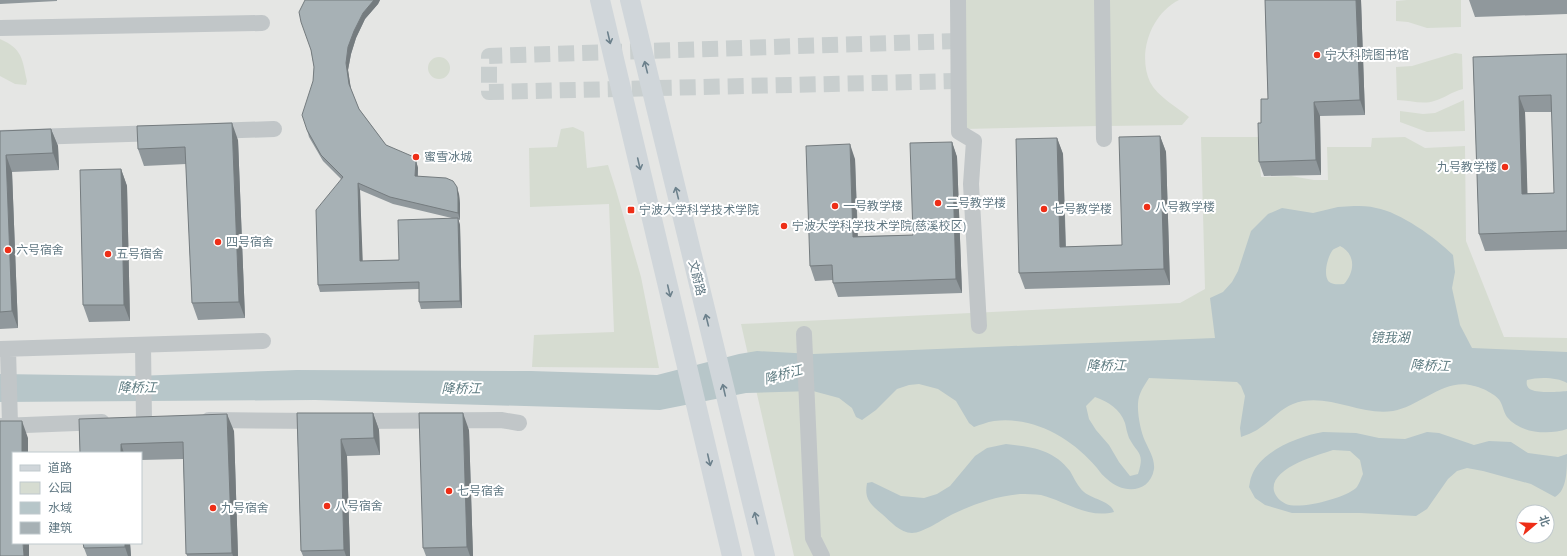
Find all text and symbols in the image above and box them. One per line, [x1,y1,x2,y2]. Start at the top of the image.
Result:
one-way arrow [605,31,613,44]
place label: 宁大科院图书馆 [1325,47,1409,62]
marker: 宁大科院图书馆 [1312,50,1322,60]
one-way arrow [642,61,649,74]
place label: 蜜雪冰城 [424,149,472,164]
marker: 蜜雪冰城 [411,152,421,162]
one-way arrow [635,158,643,171]
place label: 九号教学楼 [1437,159,1497,174]
marker: 九号教学楼 [1500,162,1510,172]
one-way arrow [672,187,680,200]
place label: 二号教学楼 [946,195,1006,210]
place label: 一号教学楼 [843,198,903,213]
marker: 二号教学楼 [933,198,943,208]
place label: 八号教学楼 [1155,199,1215,214]
marker: 一号教学楼 [830,201,840,211]
place label: 七号教学楼 [1052,201,1112,216]
place label: 宁波大学科学技术学院 [639,202,759,217]
marker: 八号教学楼 [1142,202,1152,212]
marker: 七号教学楼 [1039,204,1049,214]
marker: 宁波大学科学技术学院 [626,205,636,215]
place label: 宁波大学科学技术学院(慈溪校区) [792,218,966,233]
marker: 宁波大学科学技术学院(慈溪校区) [779,221,789,231]
place label: 四号宿舍 [226,234,274,249]
marker: 四号宿舍 [213,237,223,247]
place label: 六号宿舍 [16,242,64,257]
marker: 六号宿舍 [3,245,13,255]
place label: 五号宿舍 [116,246,164,261]
marker: 五号宿舍 [103,249,113,259]
street label: 文蔚路 [686,259,709,297]
one-way arrow [665,284,673,297]
one-way arrow [703,313,711,326]
water label: 镜我湖 [1370,329,1411,346]
water label: 降桥江 [1410,356,1452,375]
water label: 降桥江 [1086,357,1127,374]
water label: 降桥江 [762,361,806,388]
water label: 降桥江 [117,379,158,396]
water label: 降桥江 [441,380,482,397]
one-way arrow [720,384,728,397]
legend [12,452,142,544]
one-way arrow [706,453,713,466]
text: 道路 [48,460,72,475]
text: 公园 [48,480,72,495]
place label: 七号宿舍 [457,483,505,498]
marker: 七号宿舍 [444,486,454,496]
place label: 八号宿舍 [335,498,383,513]
text: 水域 [48,500,72,515]
place label: 九号宿舍 [221,500,269,515]
marker: 八号宿舍 [322,501,332,511]
marker: 九号宿舍 [208,503,218,513]
north arrow [1515,504,1555,544]
one-way arrow [751,512,759,525]
text: 北 [1536,513,1553,528]
text: 建筑 [48,520,72,535]

